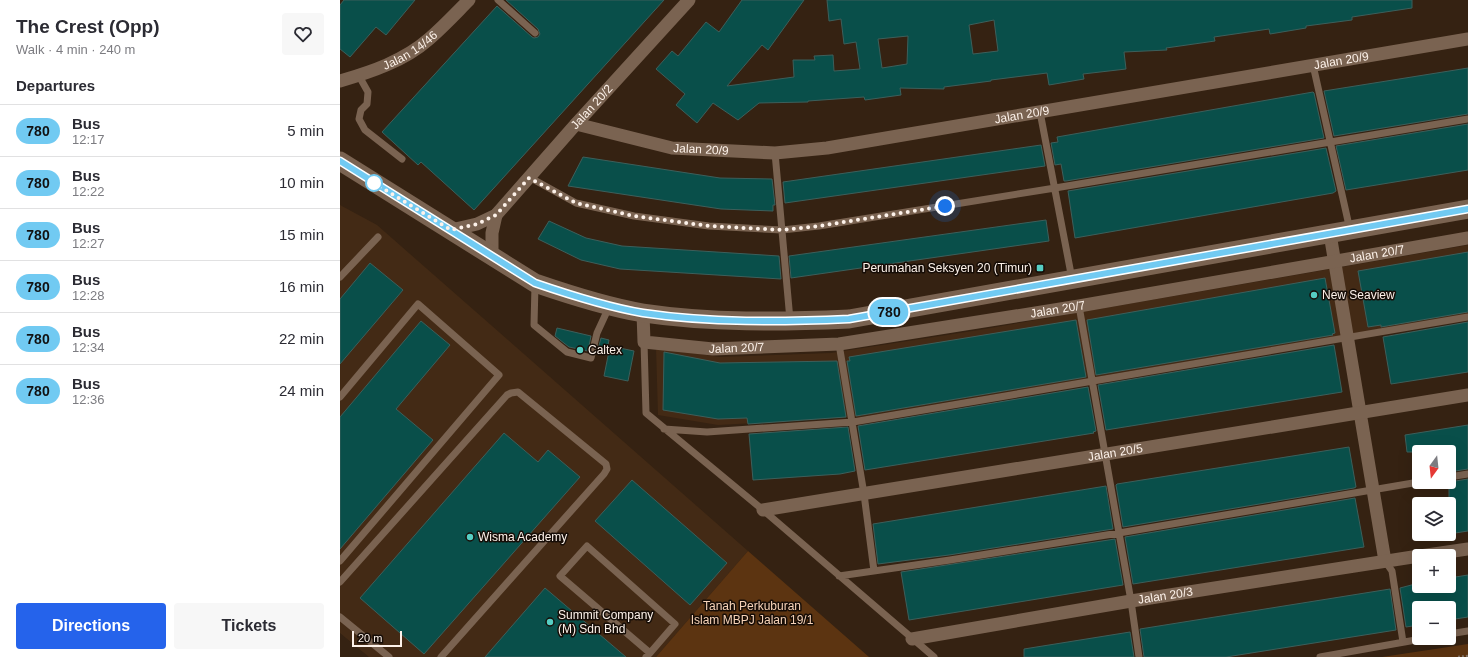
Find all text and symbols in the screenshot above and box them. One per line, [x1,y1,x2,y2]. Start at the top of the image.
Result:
button: heart [282,13,324,55]
text: The Crest (Opp) [16,16,160,37]
street label: Jalan 14/46 [381,28,441,73]
text: Walk · 4 min · 240 m [16,42,135,57]
street label: Jalan 20/9 [1313,49,1370,72]
text: Departures [16,77,95,94]
street label: Jalan 20/2 [568,81,616,132]
street label: Jalan 20/9 [993,103,1051,126]
text: Bus [72,115,100,132]
text: 5 min [287,122,324,139]
text: 780 [26,123,50,139]
text: 12:17 [72,132,105,147]
street label: Jalan 20/9 [673,141,729,158]
text: Bus [72,167,100,184]
text: 10 min [279,174,324,191]
unlabelled marker [365,174,383,192]
text: 780 [26,175,50,191]
text: 12:22 [72,184,105,199]
your location [935,196,955,216]
text: Bus [72,219,100,236]
text: 15 min [279,226,324,243]
text: 780 [26,227,50,243]
text: 12:27 [72,236,105,251]
street label: Jalan 20/7 [1348,242,1406,266]
place label: Perumahan Seksyen 20 (Timur) [862,261,1032,275]
marker: Perumahan Seksyen 20 (Timur) [1035,263,1045,273]
text: Bus [72,271,100,288]
text: 16 min [279,278,324,295]
text: 780 [26,279,50,295]
text: 12:28 [72,288,105,303]
place label: New Seaview [1322,288,1395,302]
marker: New Seaview [1309,290,1319,300]
street label: Jalan 20/7 [1029,298,1087,321]
line badge: 780 [866,299,912,325]
text: 780 [877,304,901,320]
text: Bus [72,323,100,340]
text: 22 min [279,330,324,347]
text: 780 [26,331,50,347]
text: 12:34 [72,340,105,355]
street label: Jalan 20/7 [708,340,765,356]
place label: Caltex [588,343,622,357]
marker: Caltex [575,345,585,355]
text: Bus [72,375,100,392]
text: 24 min [279,382,324,399]
text: 780 [26,383,50,399]
text: 12:36 [72,392,105,407]
street label: Jalan 20/5 [1087,441,1144,464]
north arrow [1412,445,1456,489]
map controls [1412,445,1456,645]
button: layers [1412,497,1456,541]
place label: Wisma Academy [478,530,567,544]
marker: Wisma Academy [465,532,475,542]
button: + [1412,549,1456,593]
street label: Jalan 20/3 [1137,584,1194,607]
park label: Tanah Perkuburan Islam MBPJ Jalan 19/1 [691,599,814,627]
button: − [1412,601,1456,645]
button: Directions [16,603,166,649]
button: Tickets [174,603,324,649]
place label: Summit Company (M) Sdn Bhd [558,608,653,636]
marker: Summit Company (M) Sdn Bhd [545,617,555,627]
scale bar [352,629,402,648]
text: 20 m [358,632,382,644]

